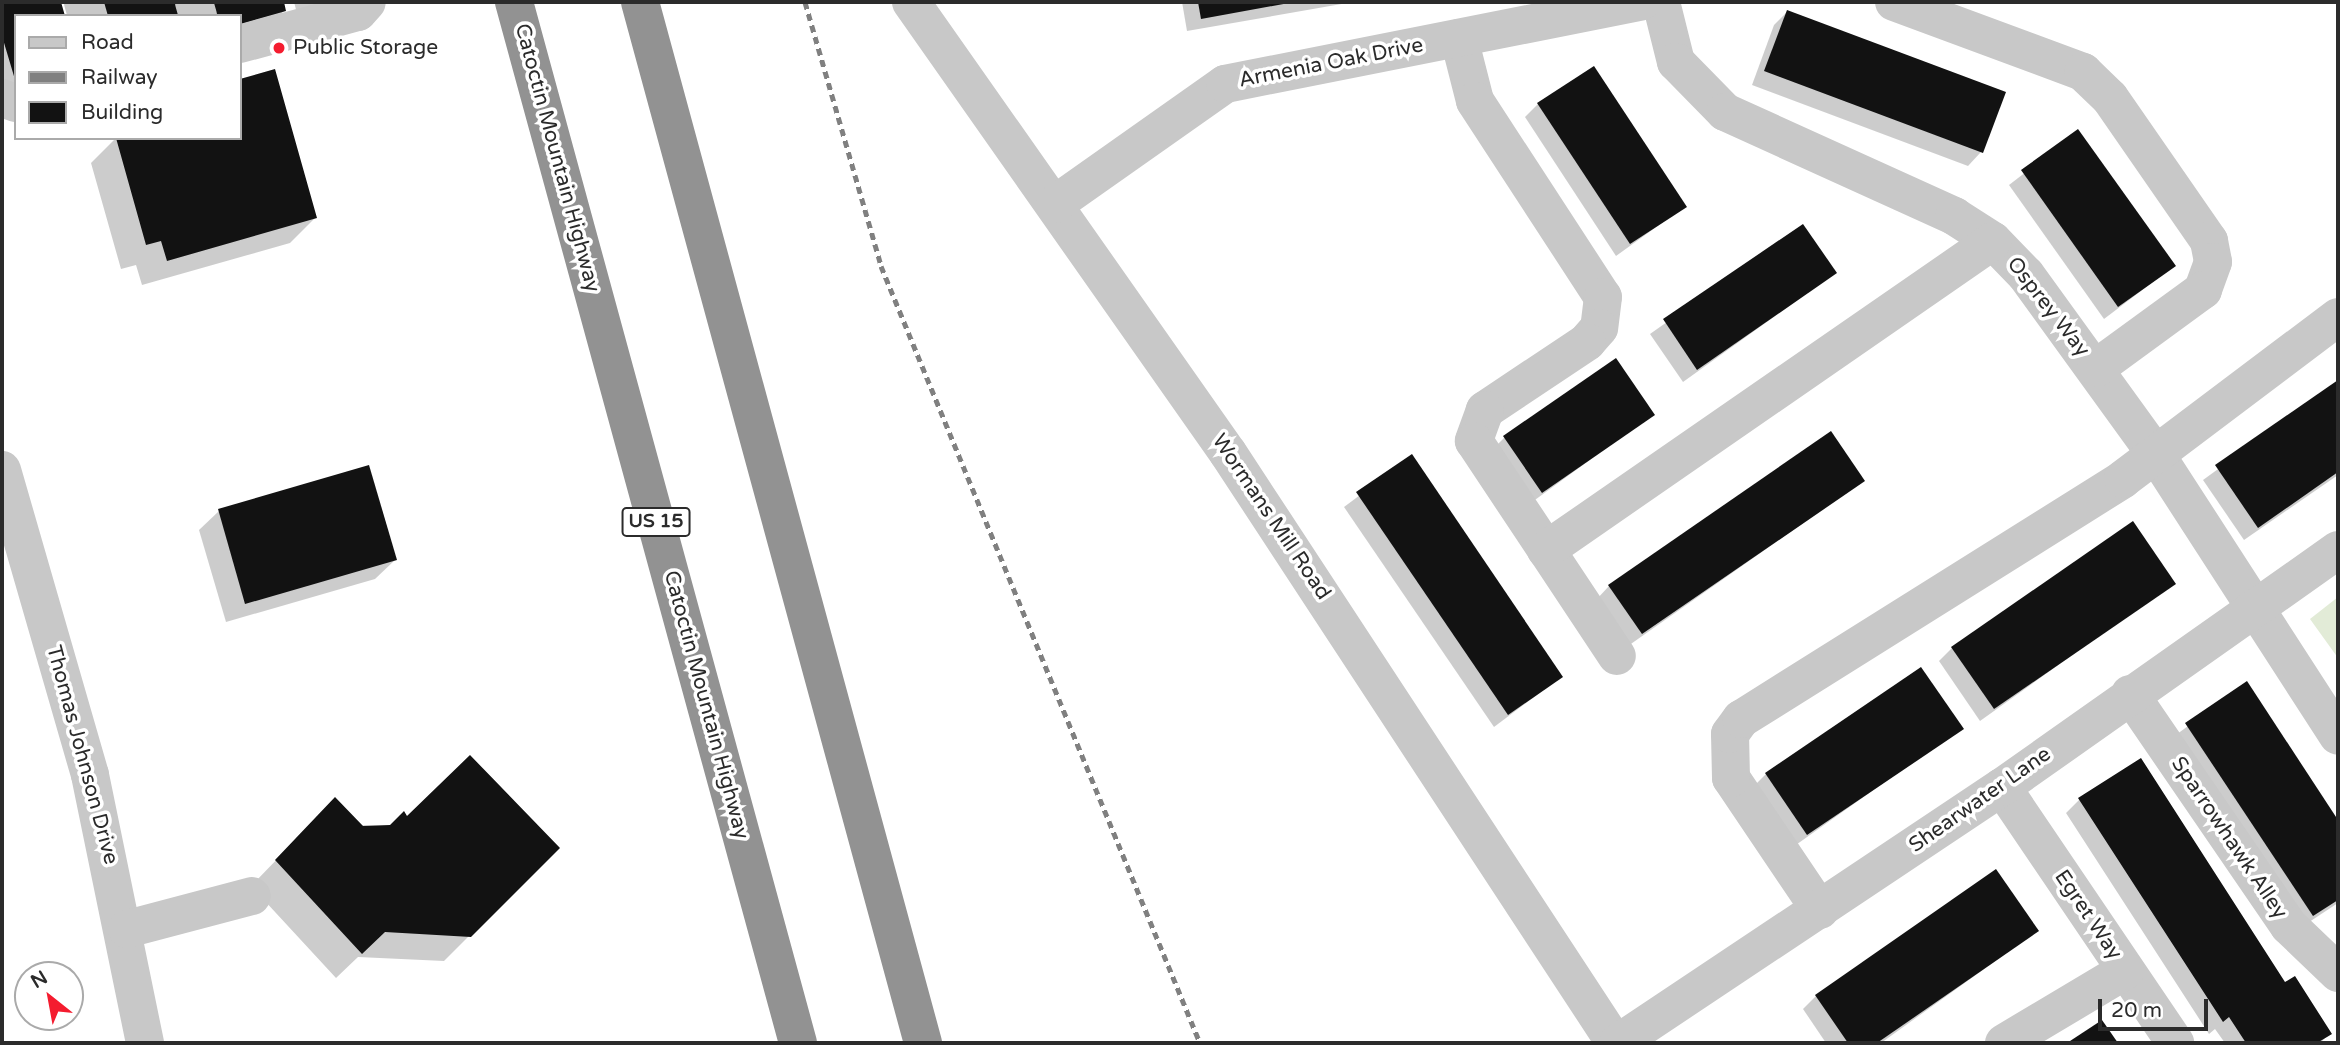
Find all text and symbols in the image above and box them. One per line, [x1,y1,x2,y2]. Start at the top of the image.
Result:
legend [14,14,242,140]
street label: Catoctin Mountain Highway [509,21,605,295]
text: Road [81,30,134,55]
street label: Armenia Oak Drive [1237,33,1425,93]
place label: Public Storage [293,35,438,61]
marker: Public Storage [271,40,287,56]
text: Railway [81,65,158,90]
text: Building [81,100,163,125]
street label: Osprey Way [2001,252,2095,362]
street label: Wormans Mill Road [1206,429,1336,605]
road number: US 15 [621,506,691,538]
street label: Catoctin Mountain Highway [658,568,754,842]
street label: Thomas Johnson Drive [41,643,123,867]
street label: Shearwater Lane [1904,742,2056,858]
street label: Sparrowhawk Alley [2165,752,2293,924]
street label: Egret Way [2049,865,2127,965]
north arrow [14,961,84,1031]
text: N [27,966,51,993]
scale bar [2102,986,2212,1030]
text: 20 m [2111,998,2162,1023]

